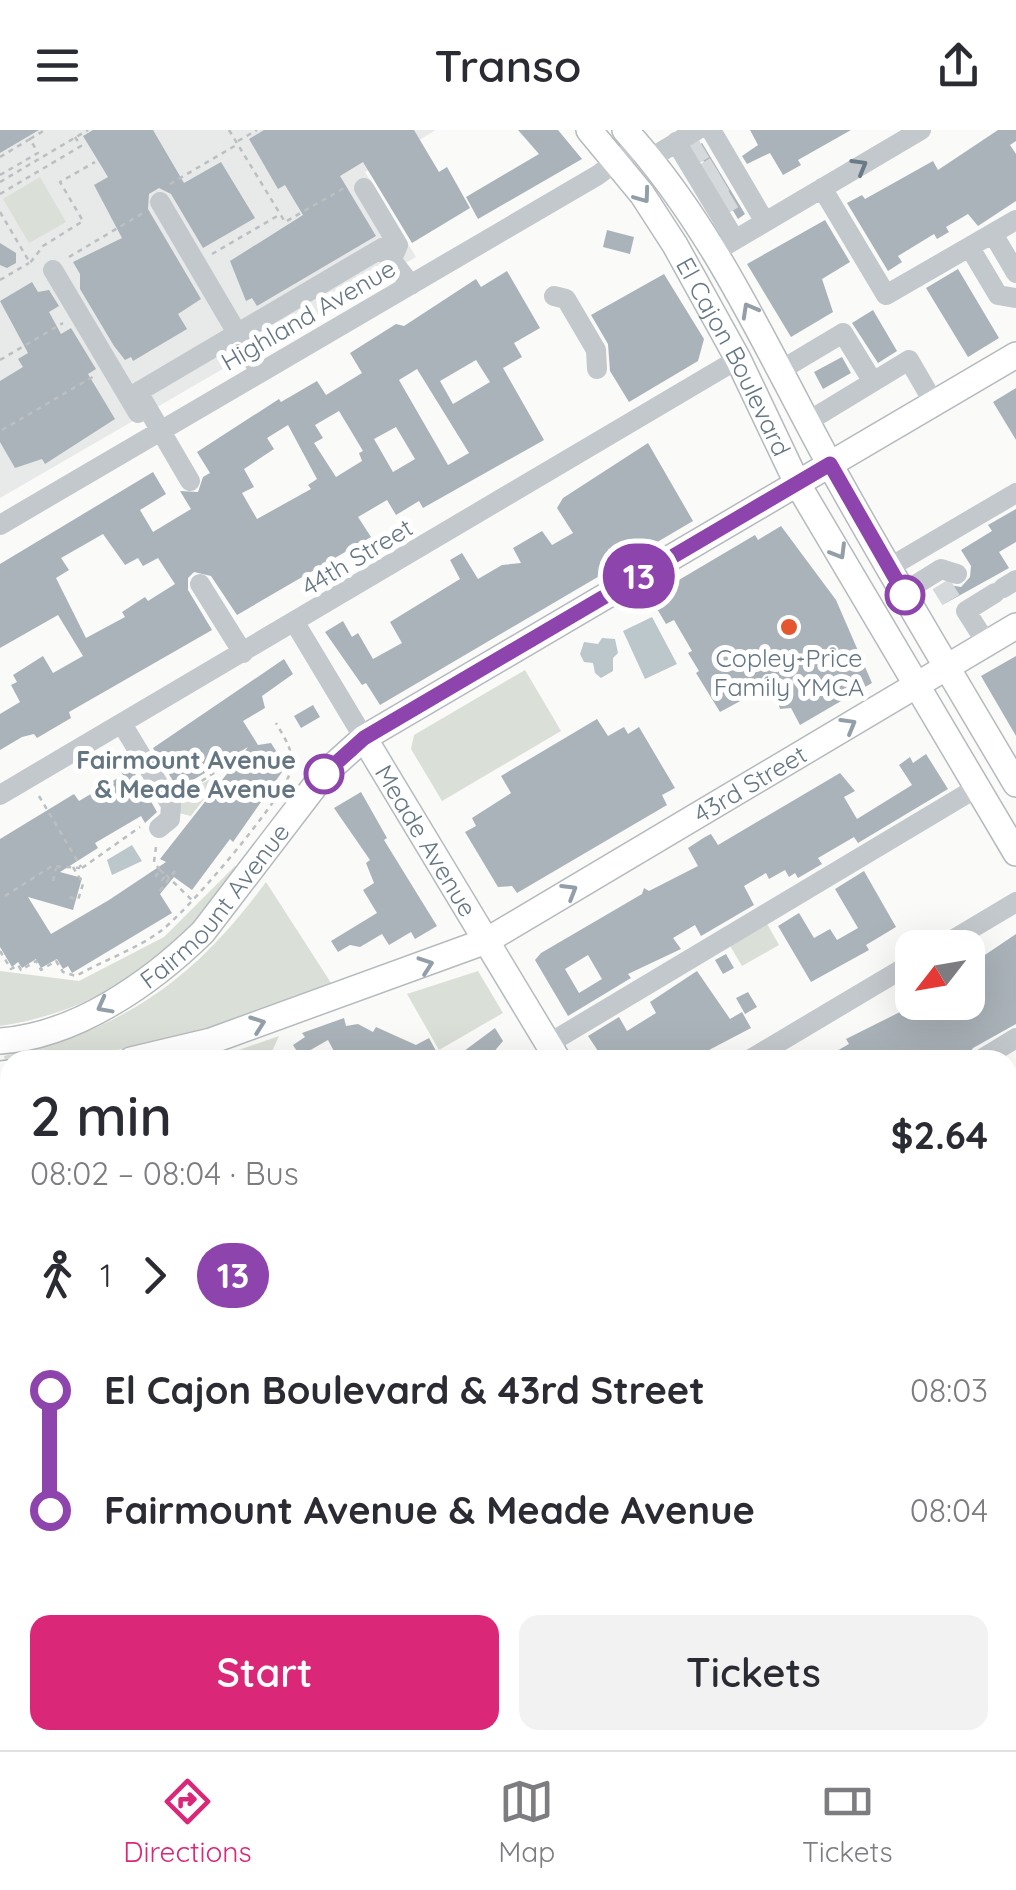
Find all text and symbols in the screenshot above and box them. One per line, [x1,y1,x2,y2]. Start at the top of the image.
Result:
text: Transo [434,37,582,93]
icon: menu [30,38,85,93]
icon: share [931,38,986,93]
one-way arrow [849,159,867,178]
one-way arrow [631,185,648,203]
street label: Highland Avenue [215,252,400,377]
street label: El Cajon Boulevard [670,252,798,461]
one-way arrow [742,303,761,321]
street label: 44th Street [296,511,418,602]
one-way arrow [827,541,846,559]
line badge: 13 [594,544,684,608]
text: 13 [623,554,655,598]
unlabelled marker [886,576,924,614]
marker: Copley-Price Family YMCA [778,616,800,638]
place label: Copley-Price Family YMCA [714,642,864,702]
one-way arrow [839,718,857,737]
street label: 43rd Street [688,738,812,829]
place label: Fairmount Avenue & Meade Avenue [76,744,296,804]
marker: Fairmount Avenue & Meade Avenue [305,755,343,793]
street label: Meade Avenue [369,759,484,922]
street label: Fairmount Avenue [134,817,296,995]
one-way arrow [559,884,577,903]
north arrow [895,930,985,1020]
map controls [895,930,985,1020]
one-way arrow [416,956,434,977]
one-way arrow [96,993,114,1013]
one-way arrow [249,1015,266,1036]
text: 2 min [30,1081,172,1150]
text: $2.64 [891,1111,988,1159]
text: 08:02 – 08:04 · Bus [30,1153,299,1193]
icon: walk [30,1248,85,1303]
icon: forward [127,1248,182,1303]
text: 13 [217,1253,249,1297]
text: 1 [100,1255,112,1295]
text: El Cajon Boulevard & 43rd Street [104,1366,705,1414]
text: 08:03 [910,1370,988,1410]
text: Fairmount Avenue & Meade Avenue [104,1486,755,1534]
text: 08:04 [910,1490,988,1530]
button: Start [30,1615,499,1730]
button: Tickets [519,1615,988,1730]
tab: Directions [123,1774,252,1869]
tab: Map [498,1774,555,1869]
tab: Tickets [802,1774,893,1869]

